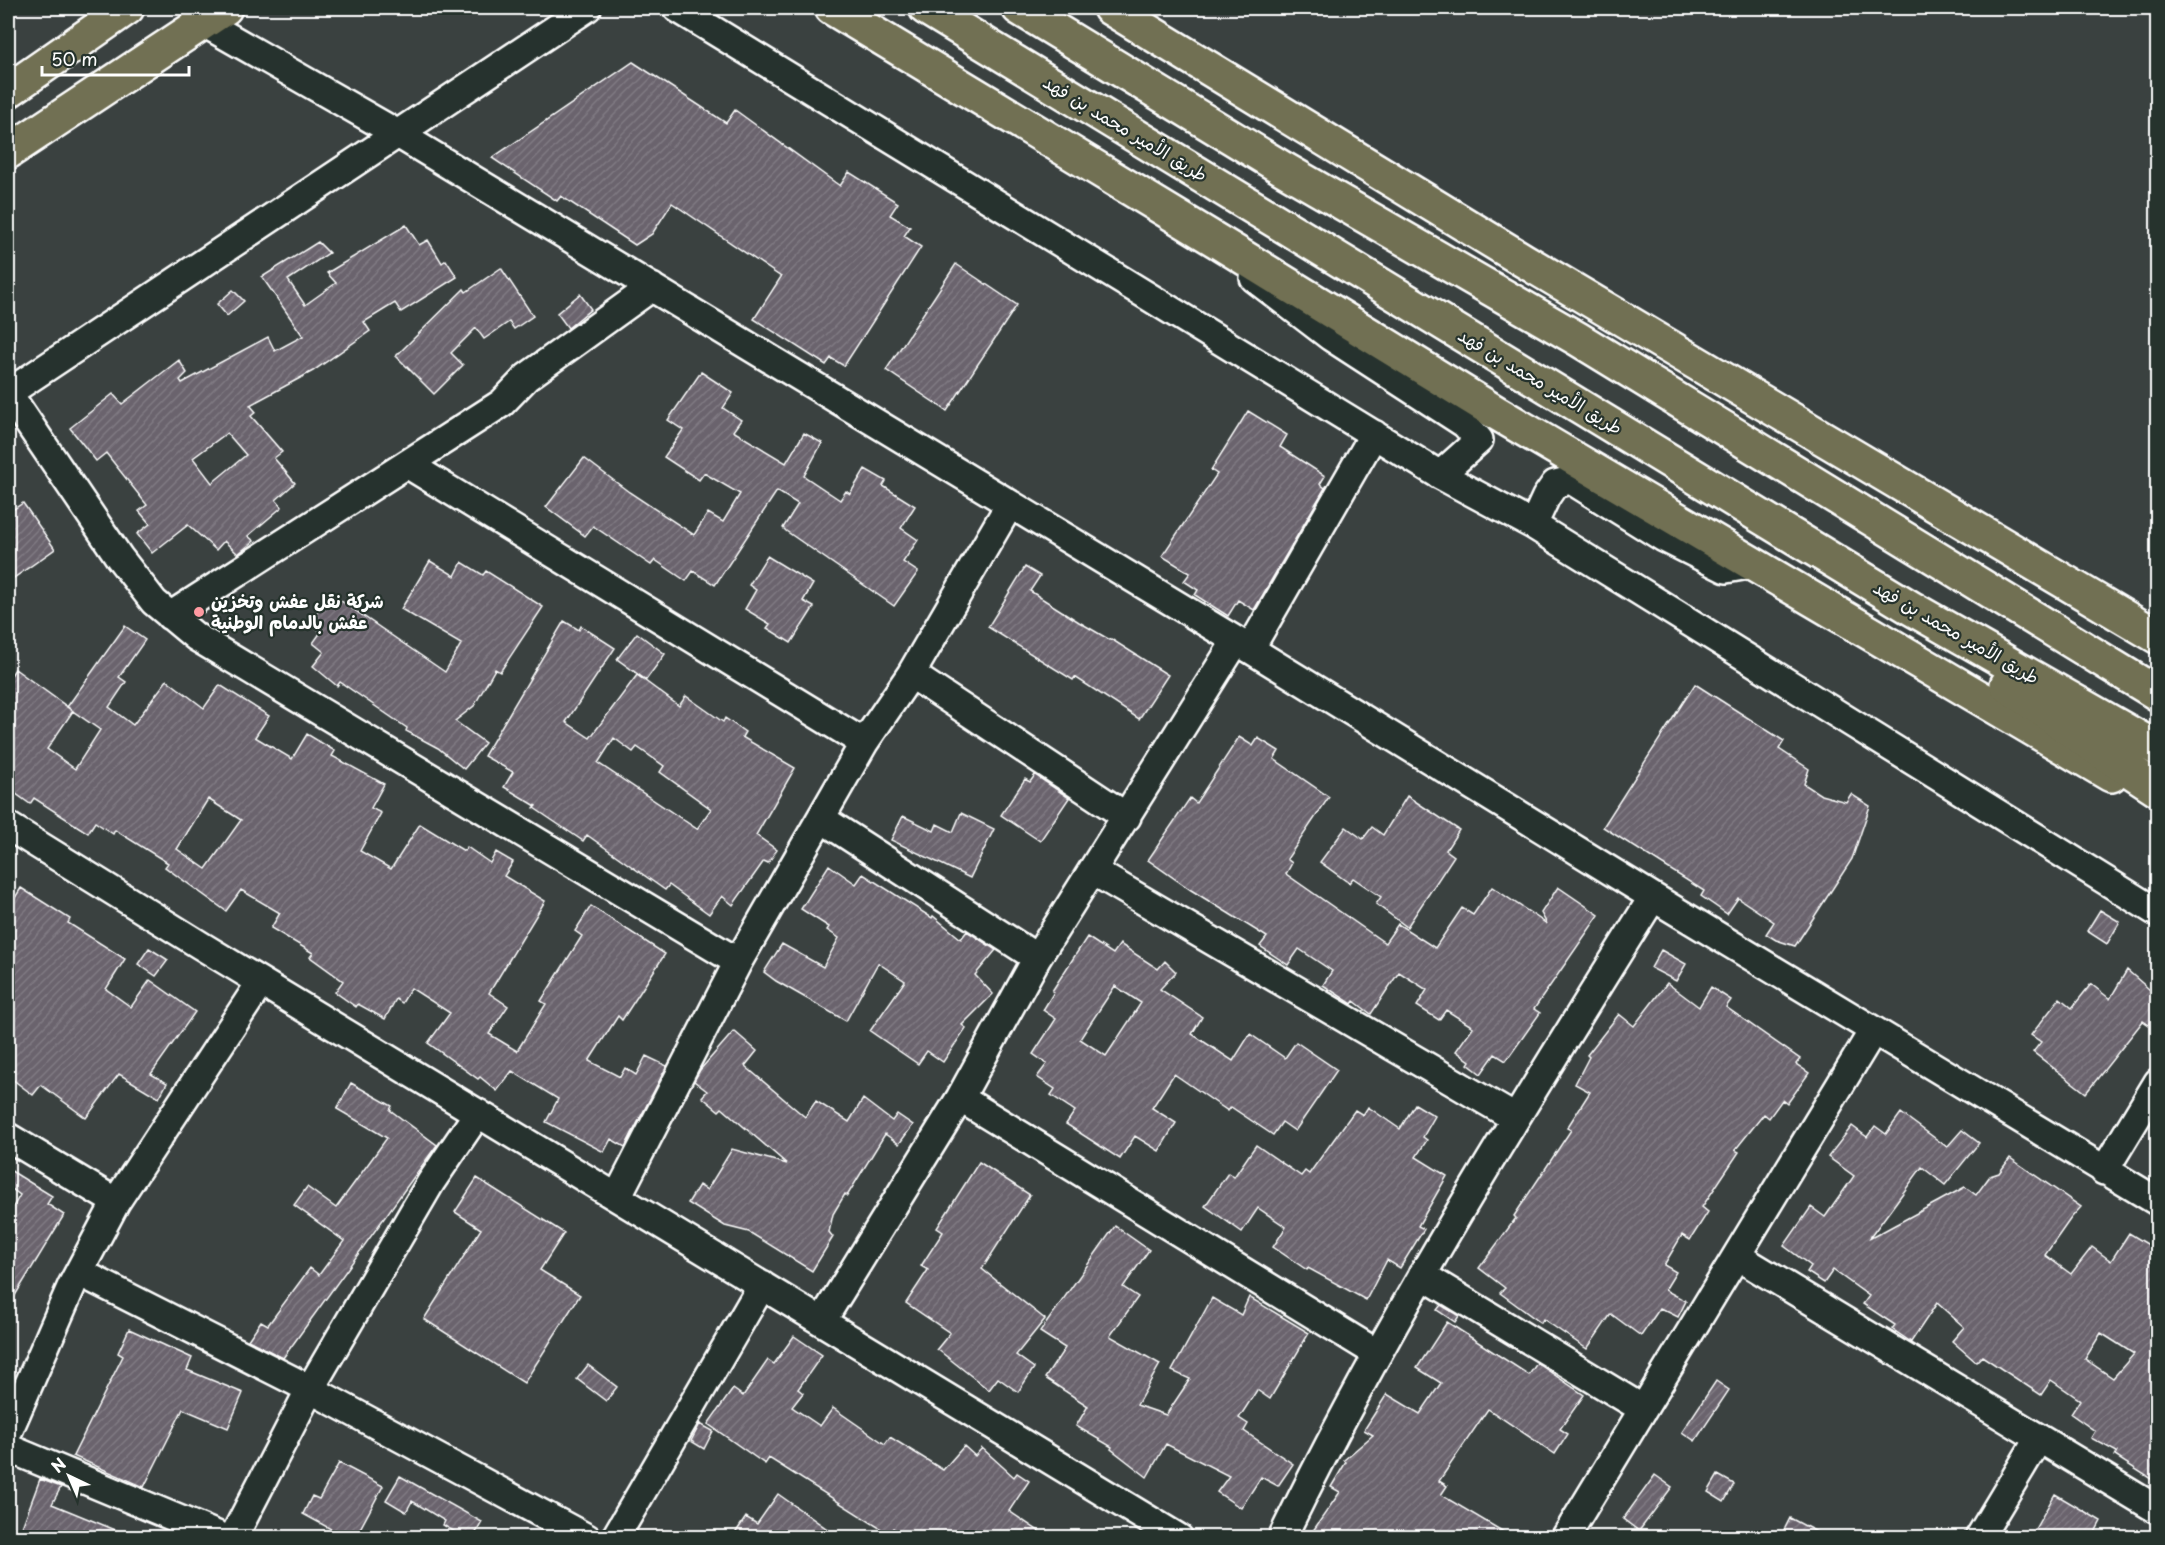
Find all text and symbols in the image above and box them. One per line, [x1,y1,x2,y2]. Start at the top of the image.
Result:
scale bar [42,39,189,77]
text: 50 m [51,45,98,72]
street label: طريق الأمير محمد بن فهد [1038,68,1213,188]
street label: طريق الأمير محمد بن فهد [1453,321,1628,441]
street label: طريق الأمير محمد بن فهد [1869,573,2045,690]
place label: شركة نقل عفش وتخزين عفش بالدمام الوطنية [211,587,384,637]
marker: شركة نقل عفش وتخزين عفش بالدمام الوطنية [192,605,206,619]
north arrow [39,1446,99,1506]
text: N [45,1451,71,1478]

